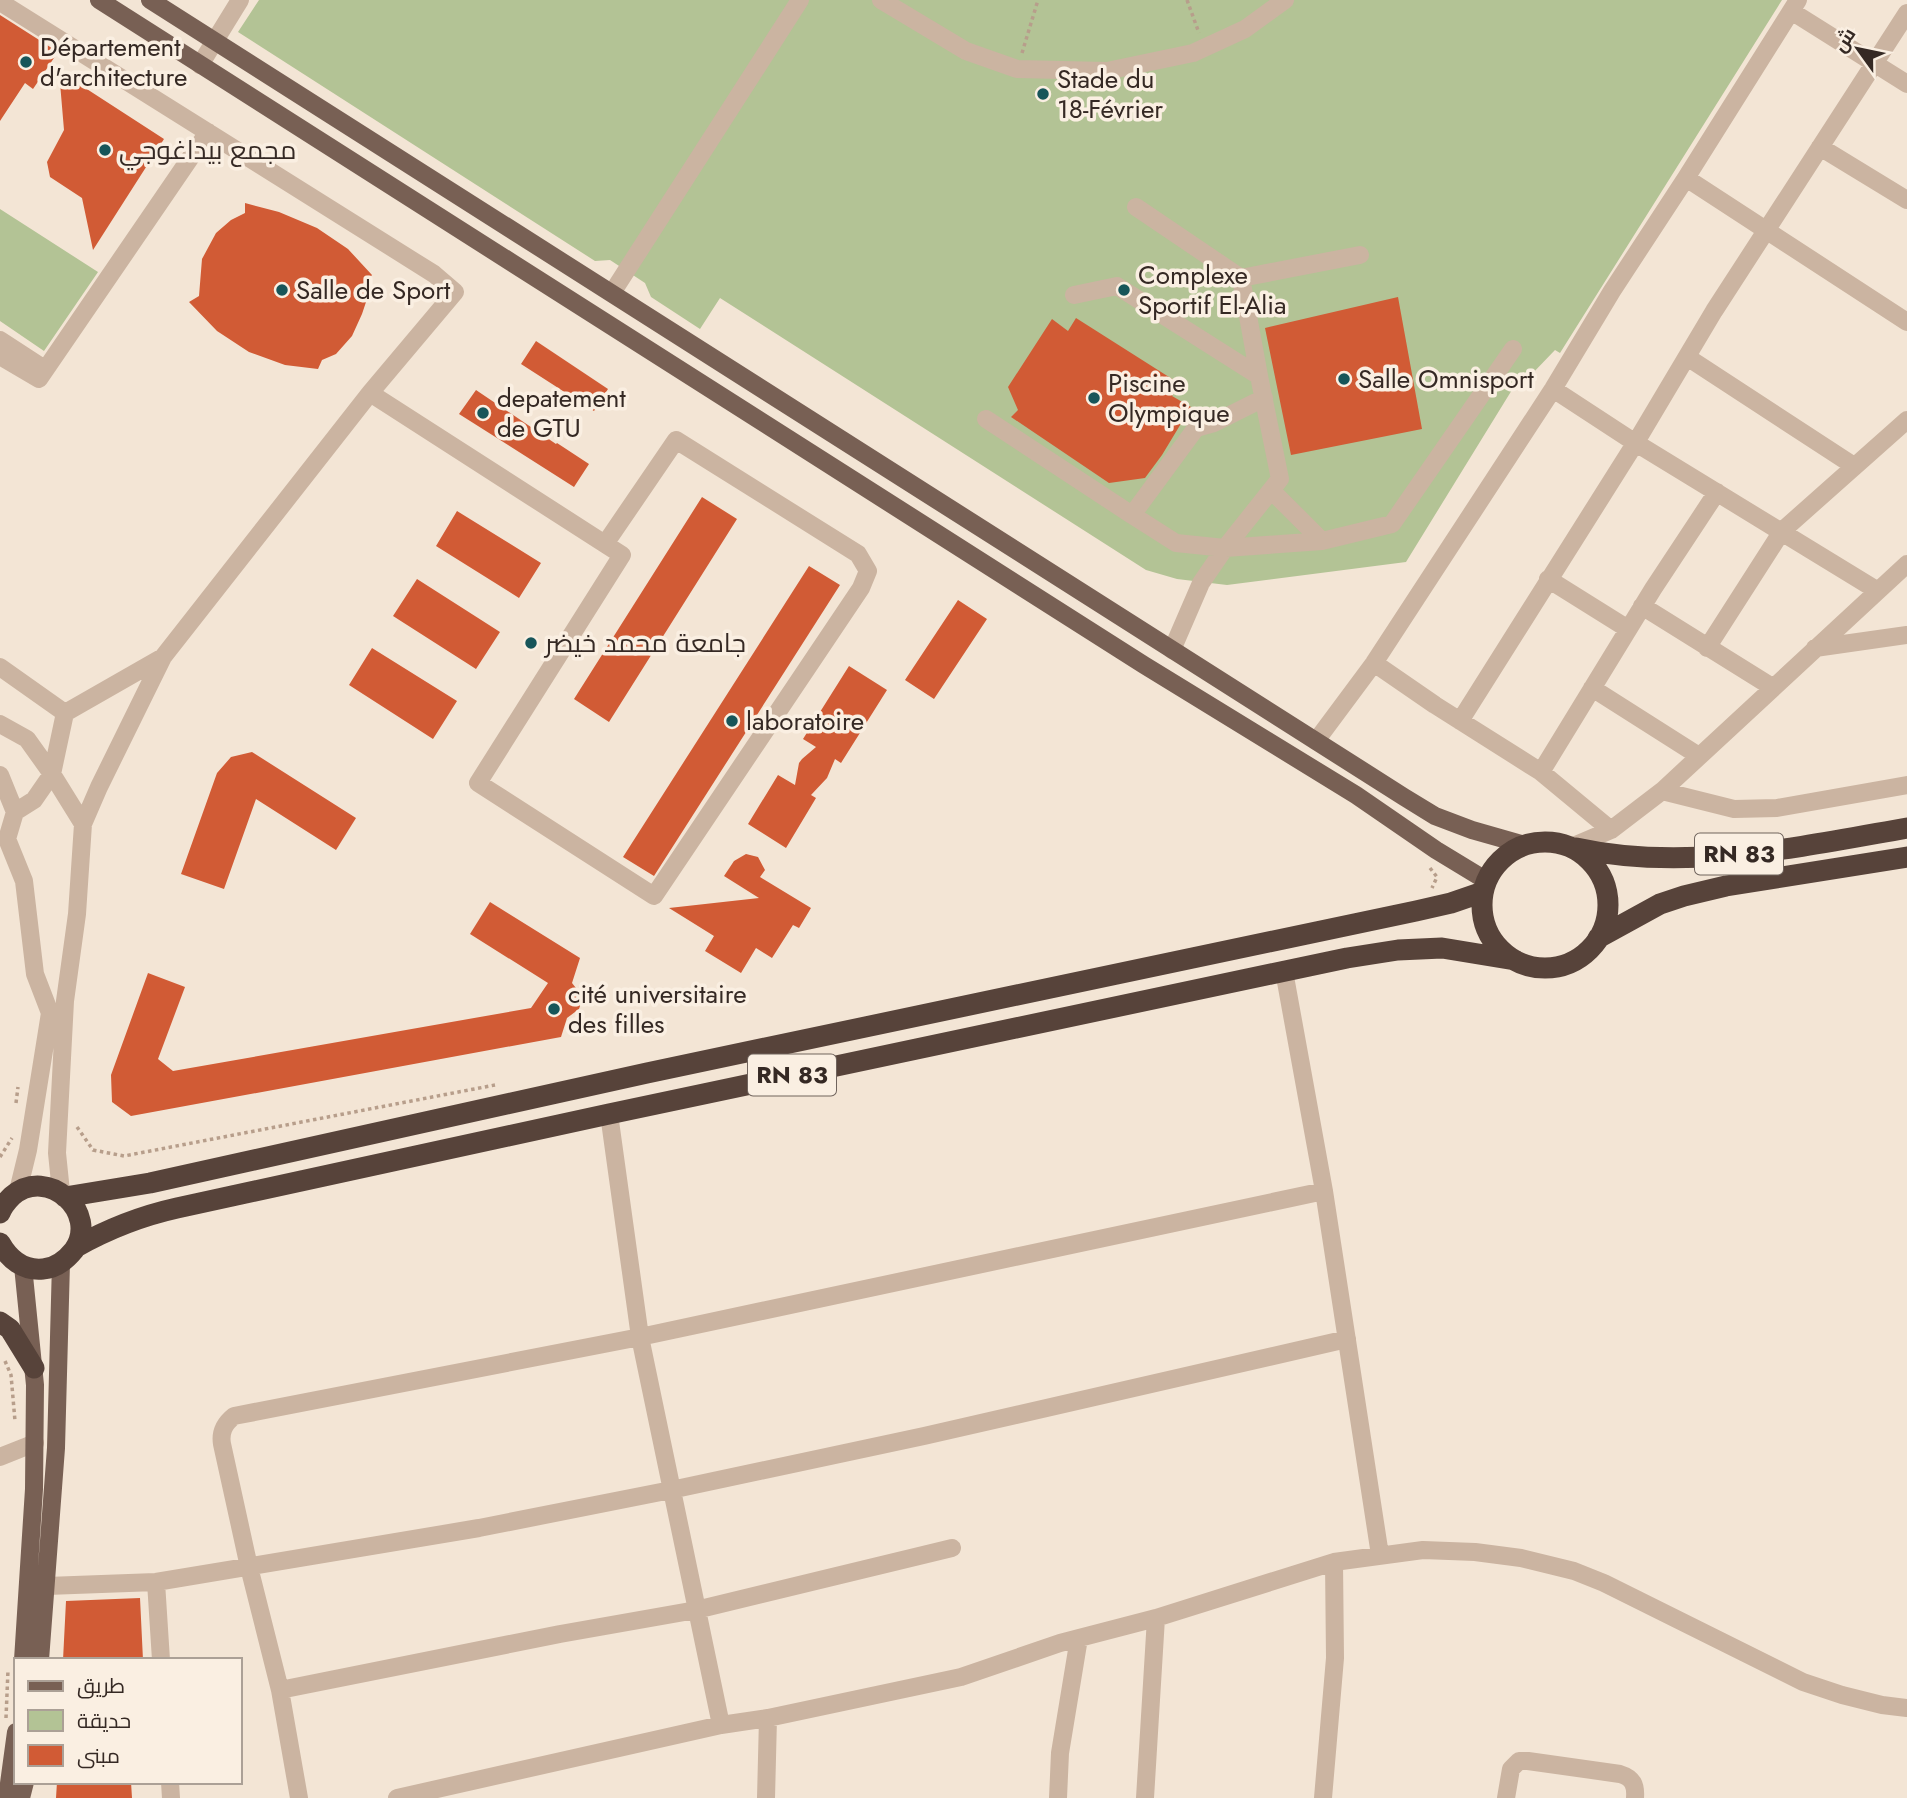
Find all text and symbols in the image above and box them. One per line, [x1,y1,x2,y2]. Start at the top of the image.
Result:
north arrow [1823,14,1893,84]
text: ش [1826,22,1862,58]
place label: Département d'architecture [40,28,187,96]
marker: Département d'architecture [18,54,34,70]
place label: Stade du 18-Février [1057,60,1163,128]
marker: Stade du 18-Février [1035,86,1051,102]
place label: مجمع بيداغوجي [119,131,296,171]
marker: مجمع بيداغوجي [97,142,113,158]
place label: Complexe Sportif El-Alia [1138,256,1287,324]
place label: Salle de Sport [296,271,451,309]
marker: Salle de Sport [274,282,290,298]
marker: Complexe Sportif El-Alia [1116,282,1132,298]
place label: Salle Omnisport [1358,360,1535,398]
place label: Piscine Olympique [1108,364,1230,432]
marker: Salle Omnisport [1336,371,1352,387]
place label: depatement de GTU [497,379,626,447]
marker: Piscine Olympique [1086,390,1102,406]
marker: depatement de GTU [475,405,491,421]
place label: جامعة محمد خيضر [543,624,746,662]
marker: جامعة محمد خيضر [523,635,539,651]
place label: laboratoire [746,702,864,740]
marker: laboratoire [724,713,740,729]
road number: RN 83 [1695,834,1783,874]
place label: cité universitaire des filles [568,975,747,1043]
marker: cité universitaire des filles [546,1001,562,1017]
road number: RN 83 [748,1055,836,1096]
legend [14,1658,242,1784]
text: طريق [77,1671,125,1701]
text: حديقة [77,1706,131,1736]
text: مبنى [77,1741,120,1771]

